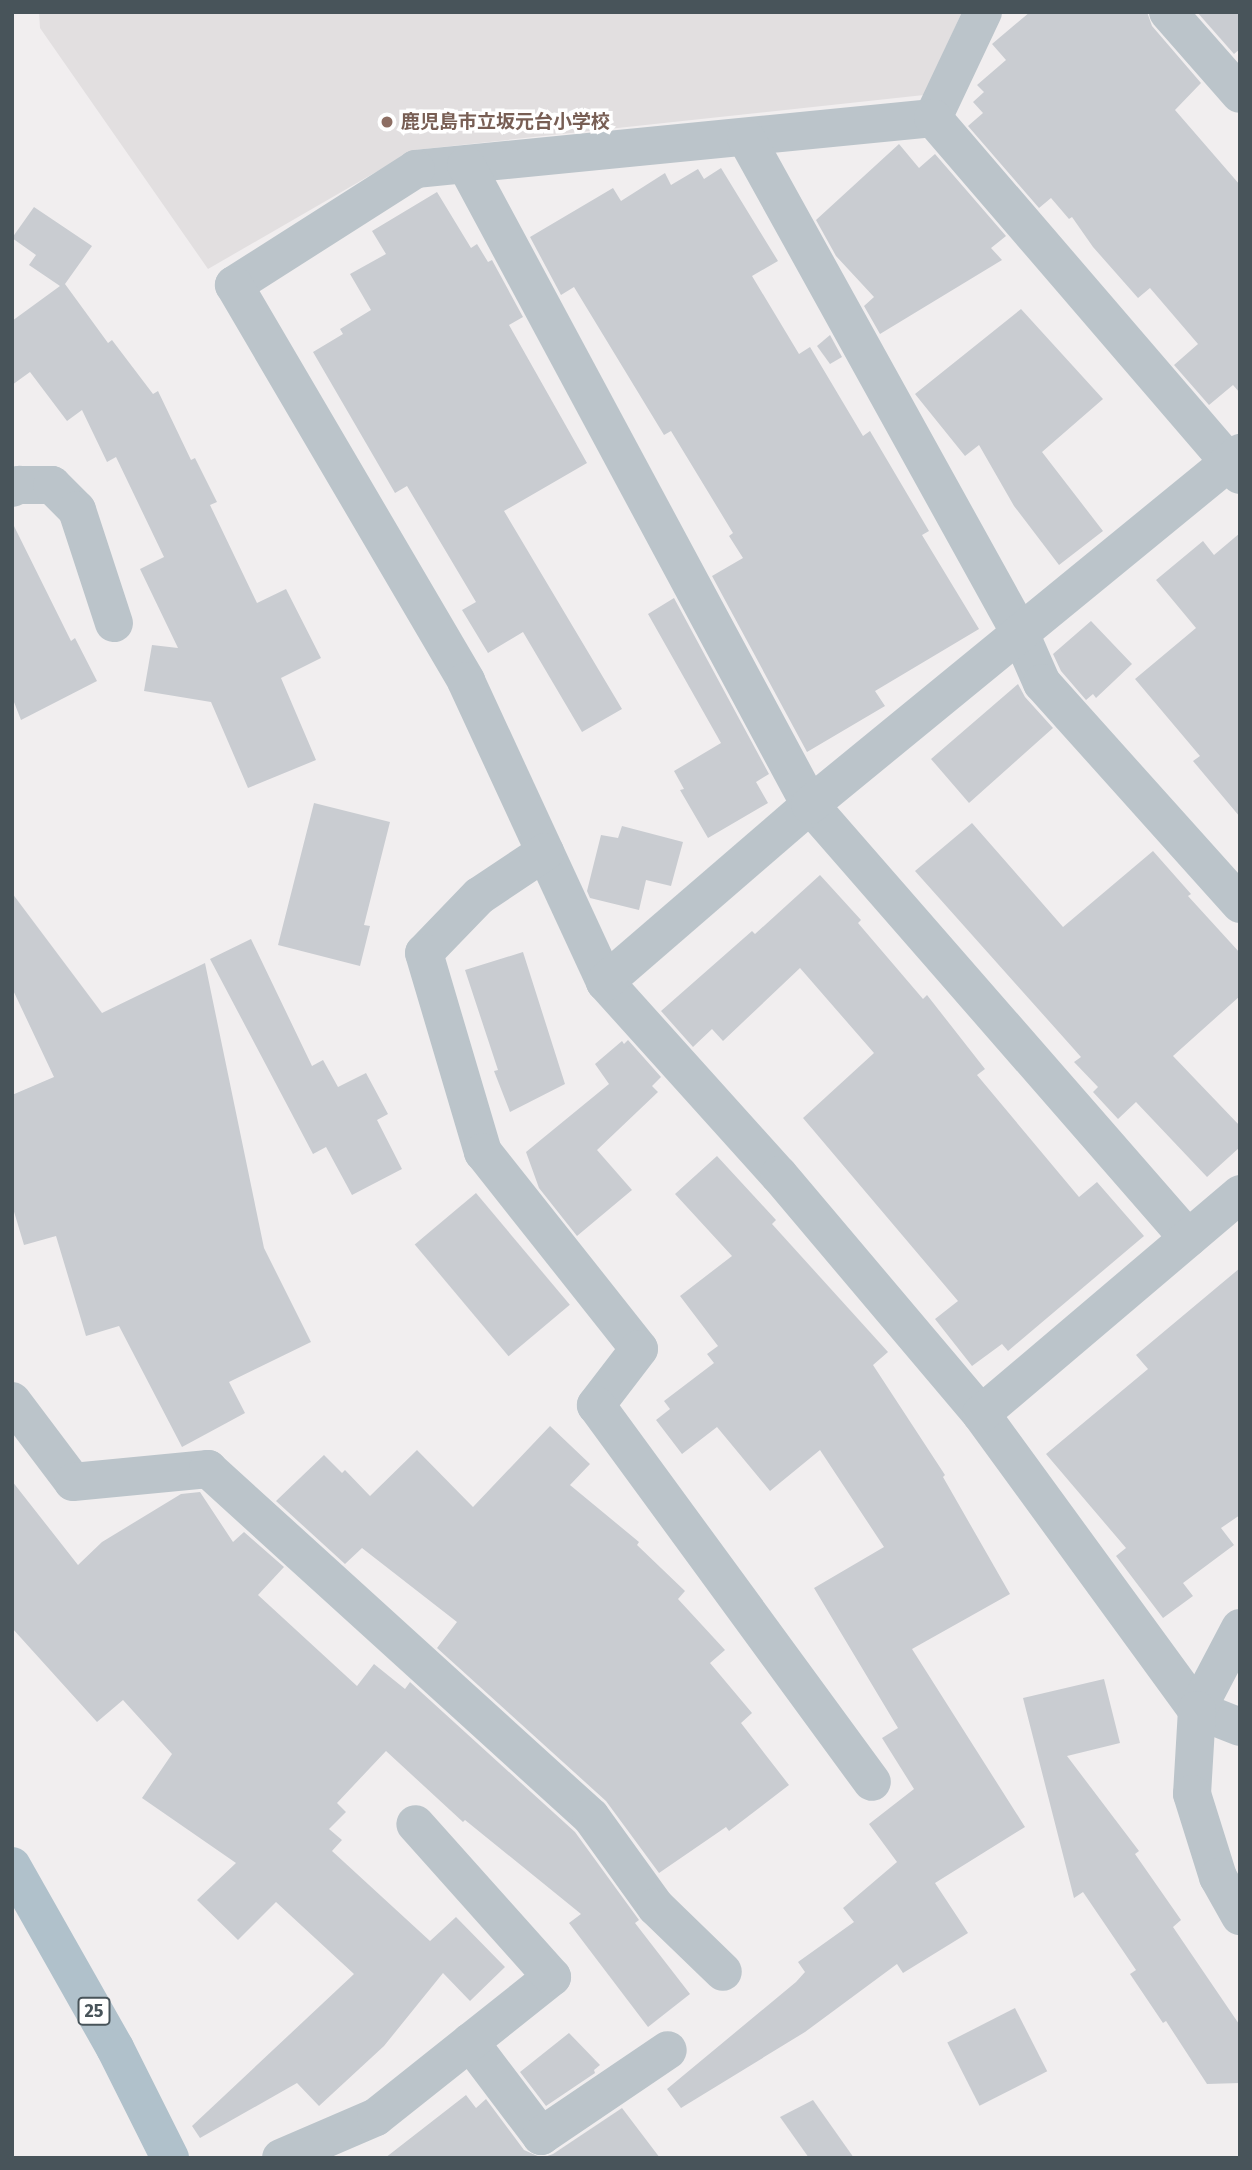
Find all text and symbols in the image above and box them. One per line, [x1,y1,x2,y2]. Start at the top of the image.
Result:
place label: 鹿児島市立坂元台小学校 [401,111,610,133]
marker: 鹿児島市立坂元台小学校 [379,114,395,130]
road number: 25 [76,1996,112,2025]

